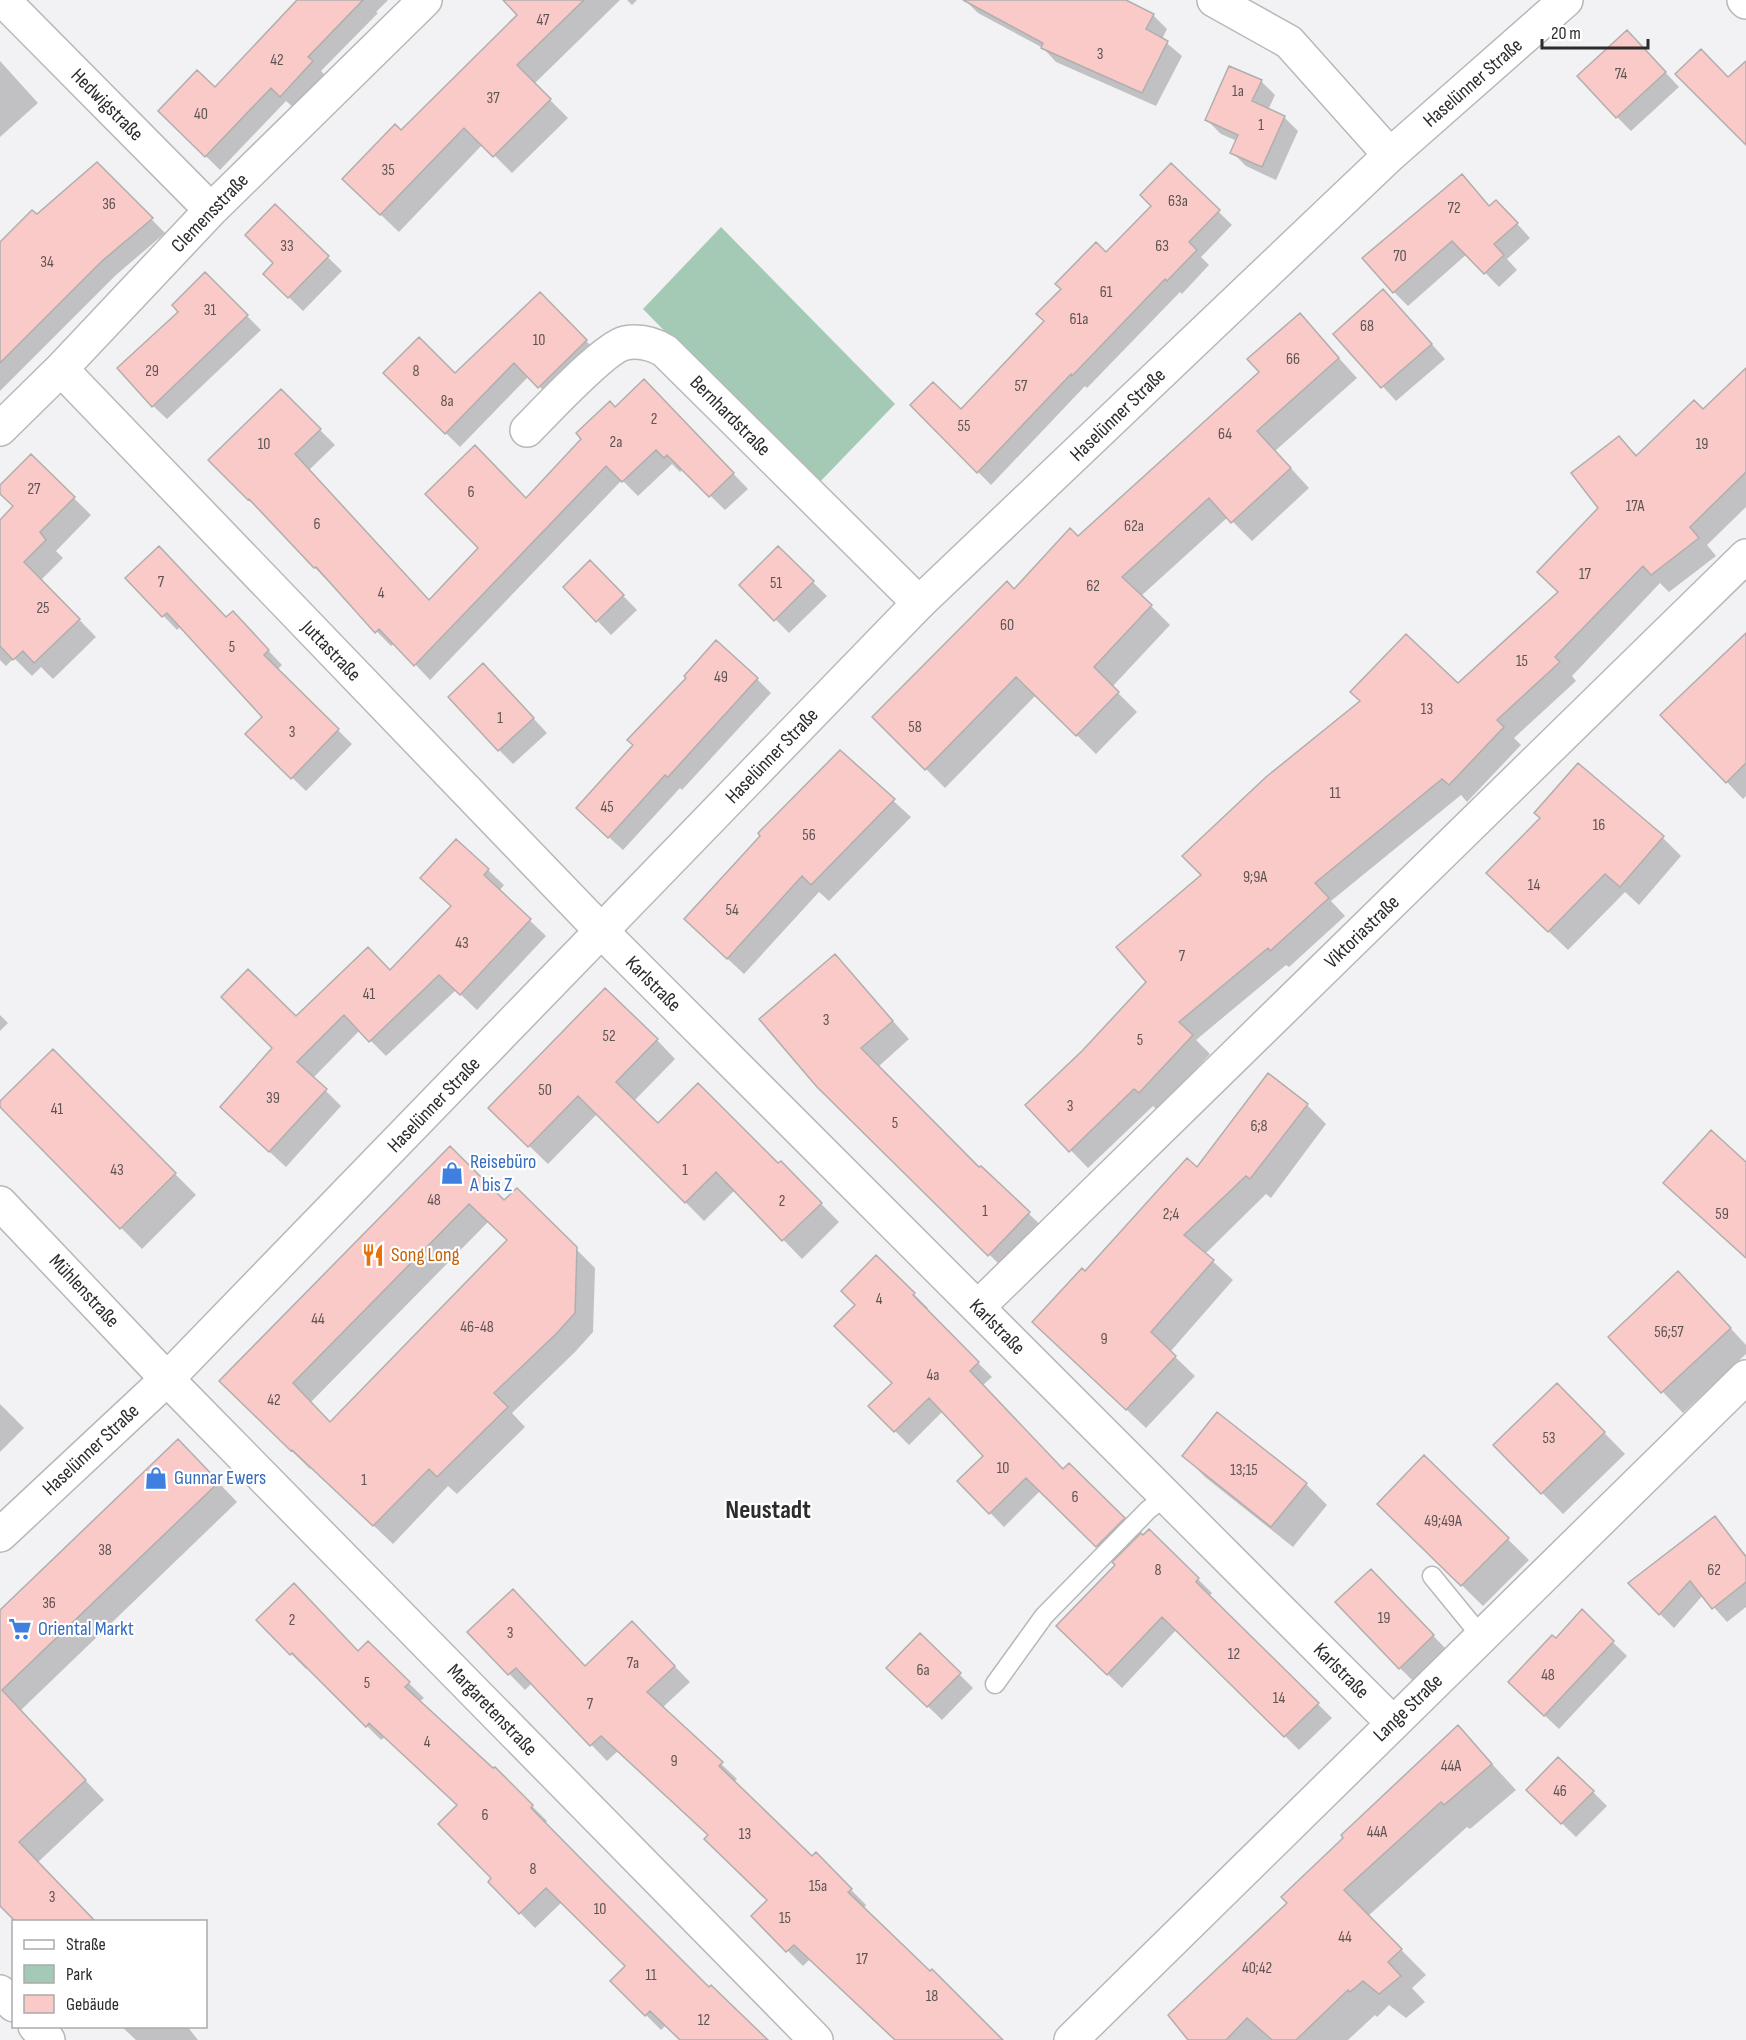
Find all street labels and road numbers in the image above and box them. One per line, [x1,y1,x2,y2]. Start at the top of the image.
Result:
street label: Haselünner Straße [1419,33,1527,133]
street label: Hedwigstraße [66,64,148,146]
street label: Clemensstraße [166,168,254,258]
street label: Haselünner Straße [1065,363,1171,467]
street label: Bernhardstraße [685,371,775,461]
street label: Juttastraße [296,615,366,686]
street label: Haselünner Straße [720,703,824,809]
street label: Viktoriastraße [1320,891,1404,973]
street label: Karlstraße [620,951,686,1017]
street label: Haselünner Straße [382,1052,486,1158]
street label: Mühlenstraße [44,1249,124,1333]
street label: Karlstraße [964,1294,1030,1360]
street label: Haselünner Straße [38,1399,144,1501]
street label: Karlstraße [1308,1638,1374,1704]
street label: Margaretenstraße [442,1659,542,1761]
street label: Lange Straße [1368,1669,1448,1747]

